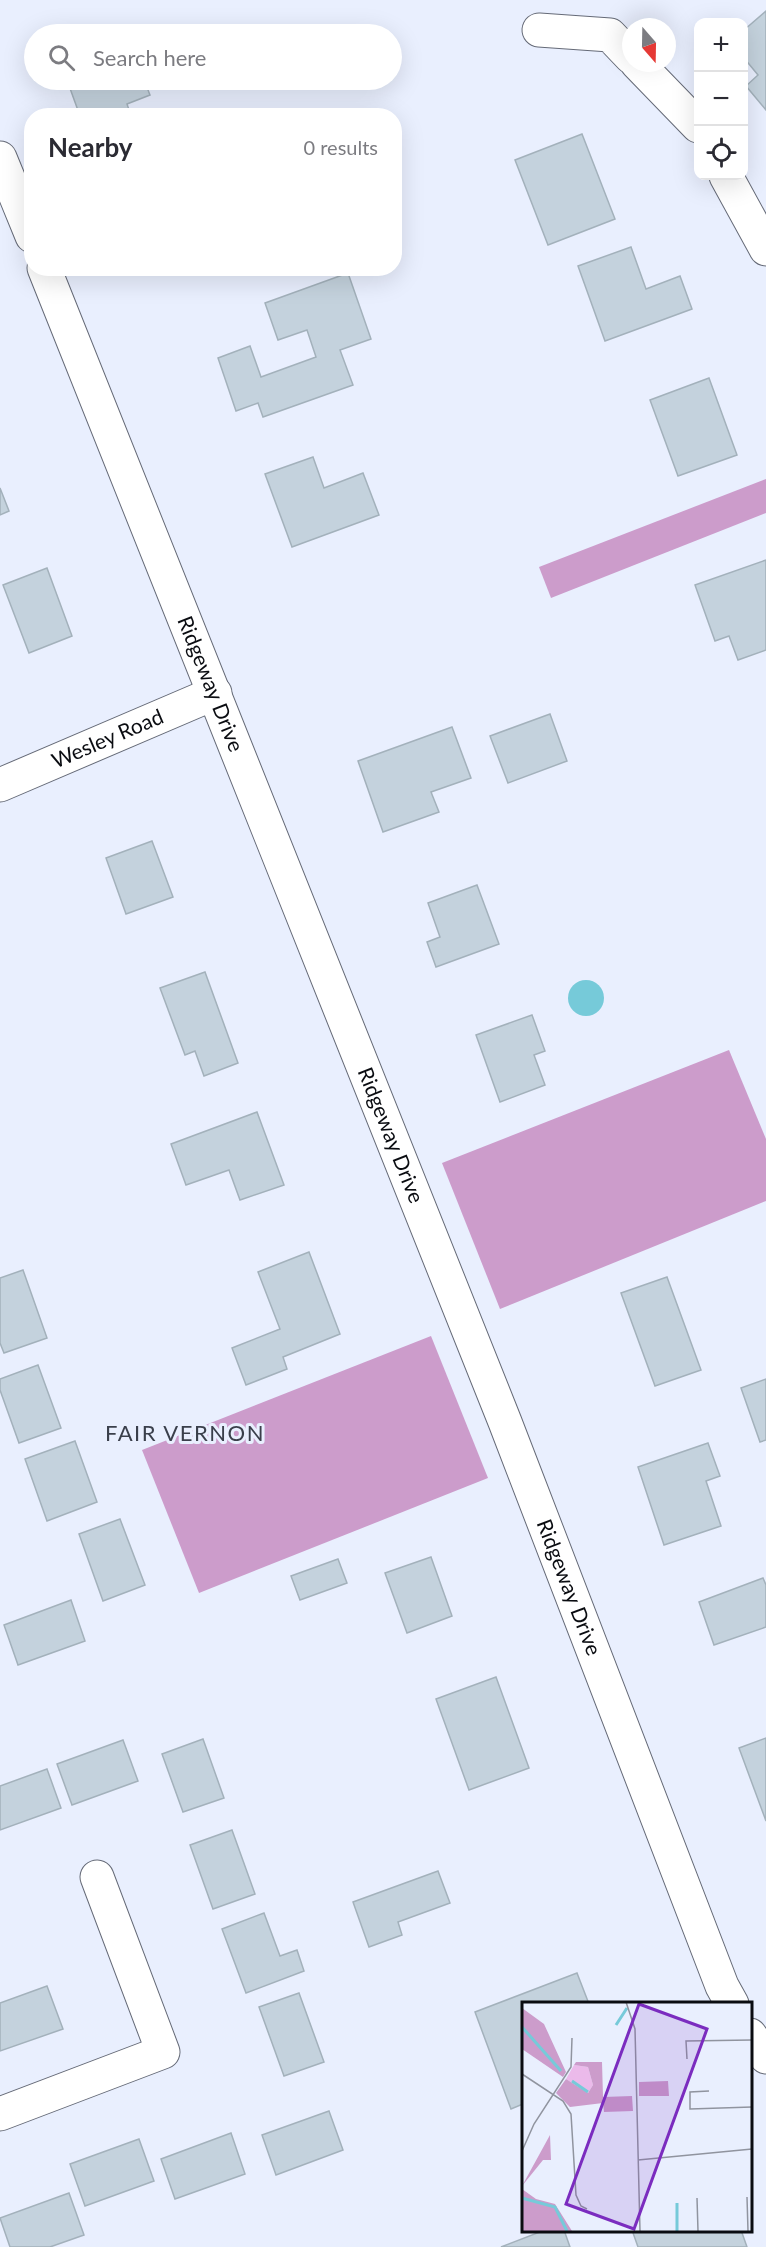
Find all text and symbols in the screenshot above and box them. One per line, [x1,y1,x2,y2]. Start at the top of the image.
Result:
north arrow [622,18,676,72]
map controls [694,18,748,180]
button: + [694,18,748,72]
search box [24,24,402,90]
icon: search [45,41,78,74]
text: Search here [93,44,206,71]
button: − [694,72,748,126]
button: locate [694,126,748,180]
text: Nearby [48,131,133,163]
text: 0 results [303,135,378,159]
street label: Ridgeway Drive [173,612,250,755]
street label: Wesley Road [47,703,167,772]
street label: Ridgeway Drive [354,1063,430,1206]
district label: FAIR VERNON [105,1419,265,1446]
street label: Ridgeway Drive [533,1515,608,1659]
inset map [522,2002,751,2232]

